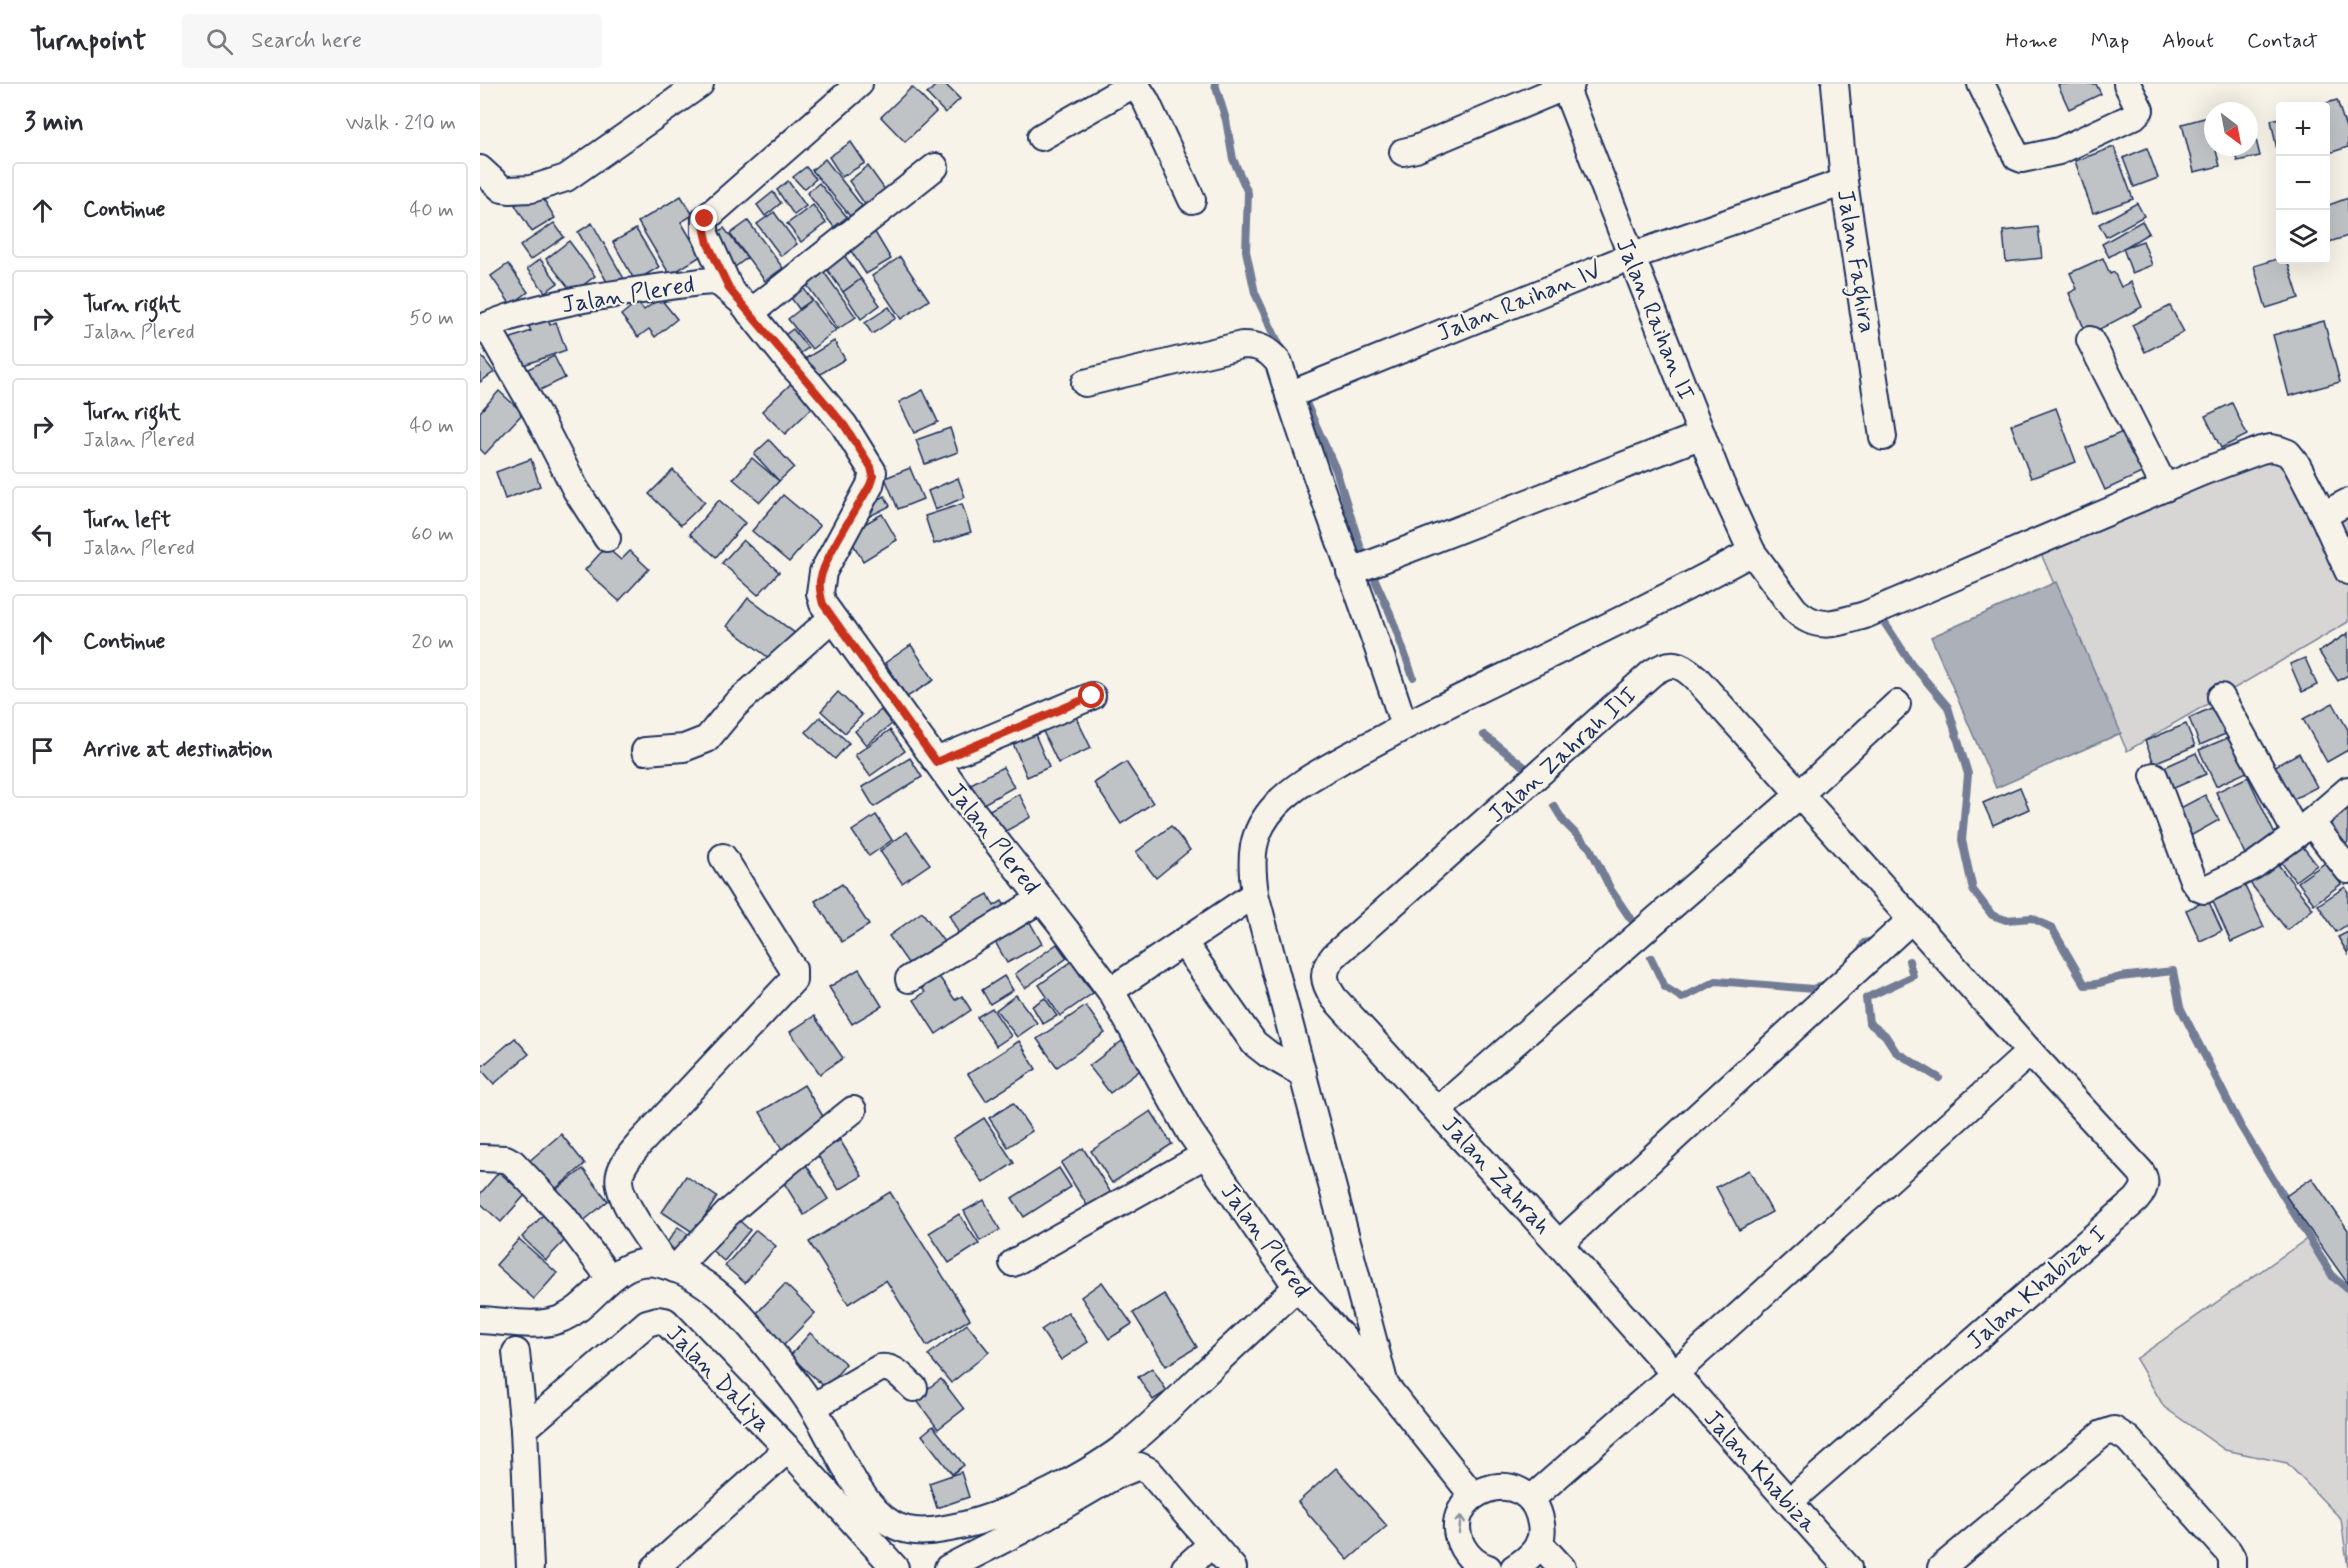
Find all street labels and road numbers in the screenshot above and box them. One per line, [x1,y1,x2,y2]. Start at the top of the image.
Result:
street label: Jalan Faghira [1826,187,1882,336]
street label: Jalan Raihan II [1608,234,1701,405]
street label: Jalan Raihan IV [1433,255,1607,350]
street label: Jalan Plered [560,270,697,321]
street label: Jalan Zahrah III [1482,680,1644,830]
street label: Jalan Plered [939,777,1046,901]
street label: Jalan Zahrah [1434,1110,1557,1242]
street label: Jalan Plered [1213,1178,1317,1304]
street label: Jalan Khabiza I [1961,1219,2113,1357]
street label: Jalan Daliya [659,1319,777,1439]
street label: Jalan Khabiza [1696,1404,1824,1541]

